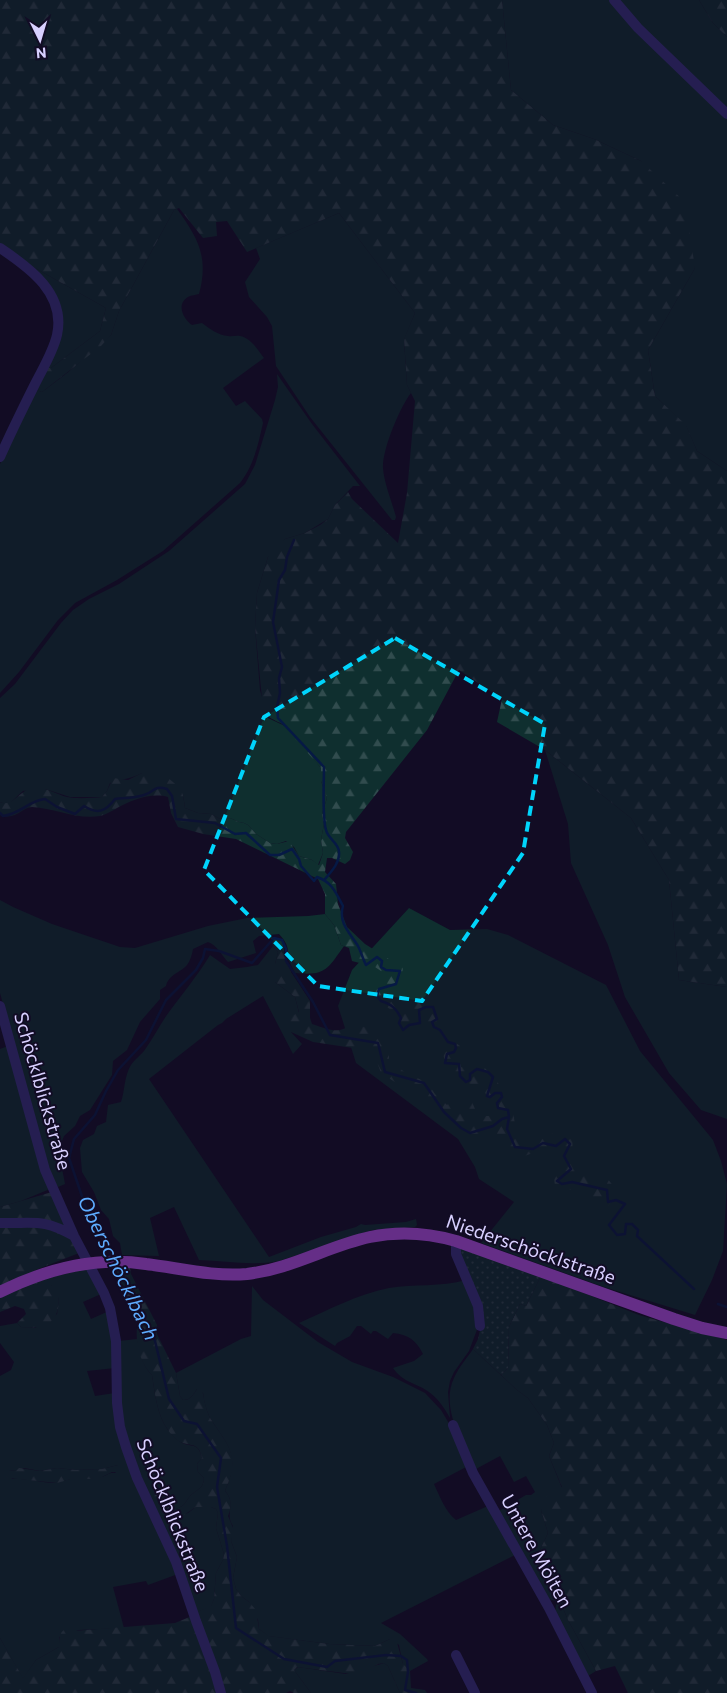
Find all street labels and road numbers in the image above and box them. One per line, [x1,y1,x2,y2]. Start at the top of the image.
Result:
street label: Schöcklblickstraße [10,1009,77,1172]
street label: Niederschöcklstraße [443,1209,619,1288]
street label: Schöcklblickstraße [132,1435,215,1595]
street label: Untere Mölten [497,1490,578,1612]

